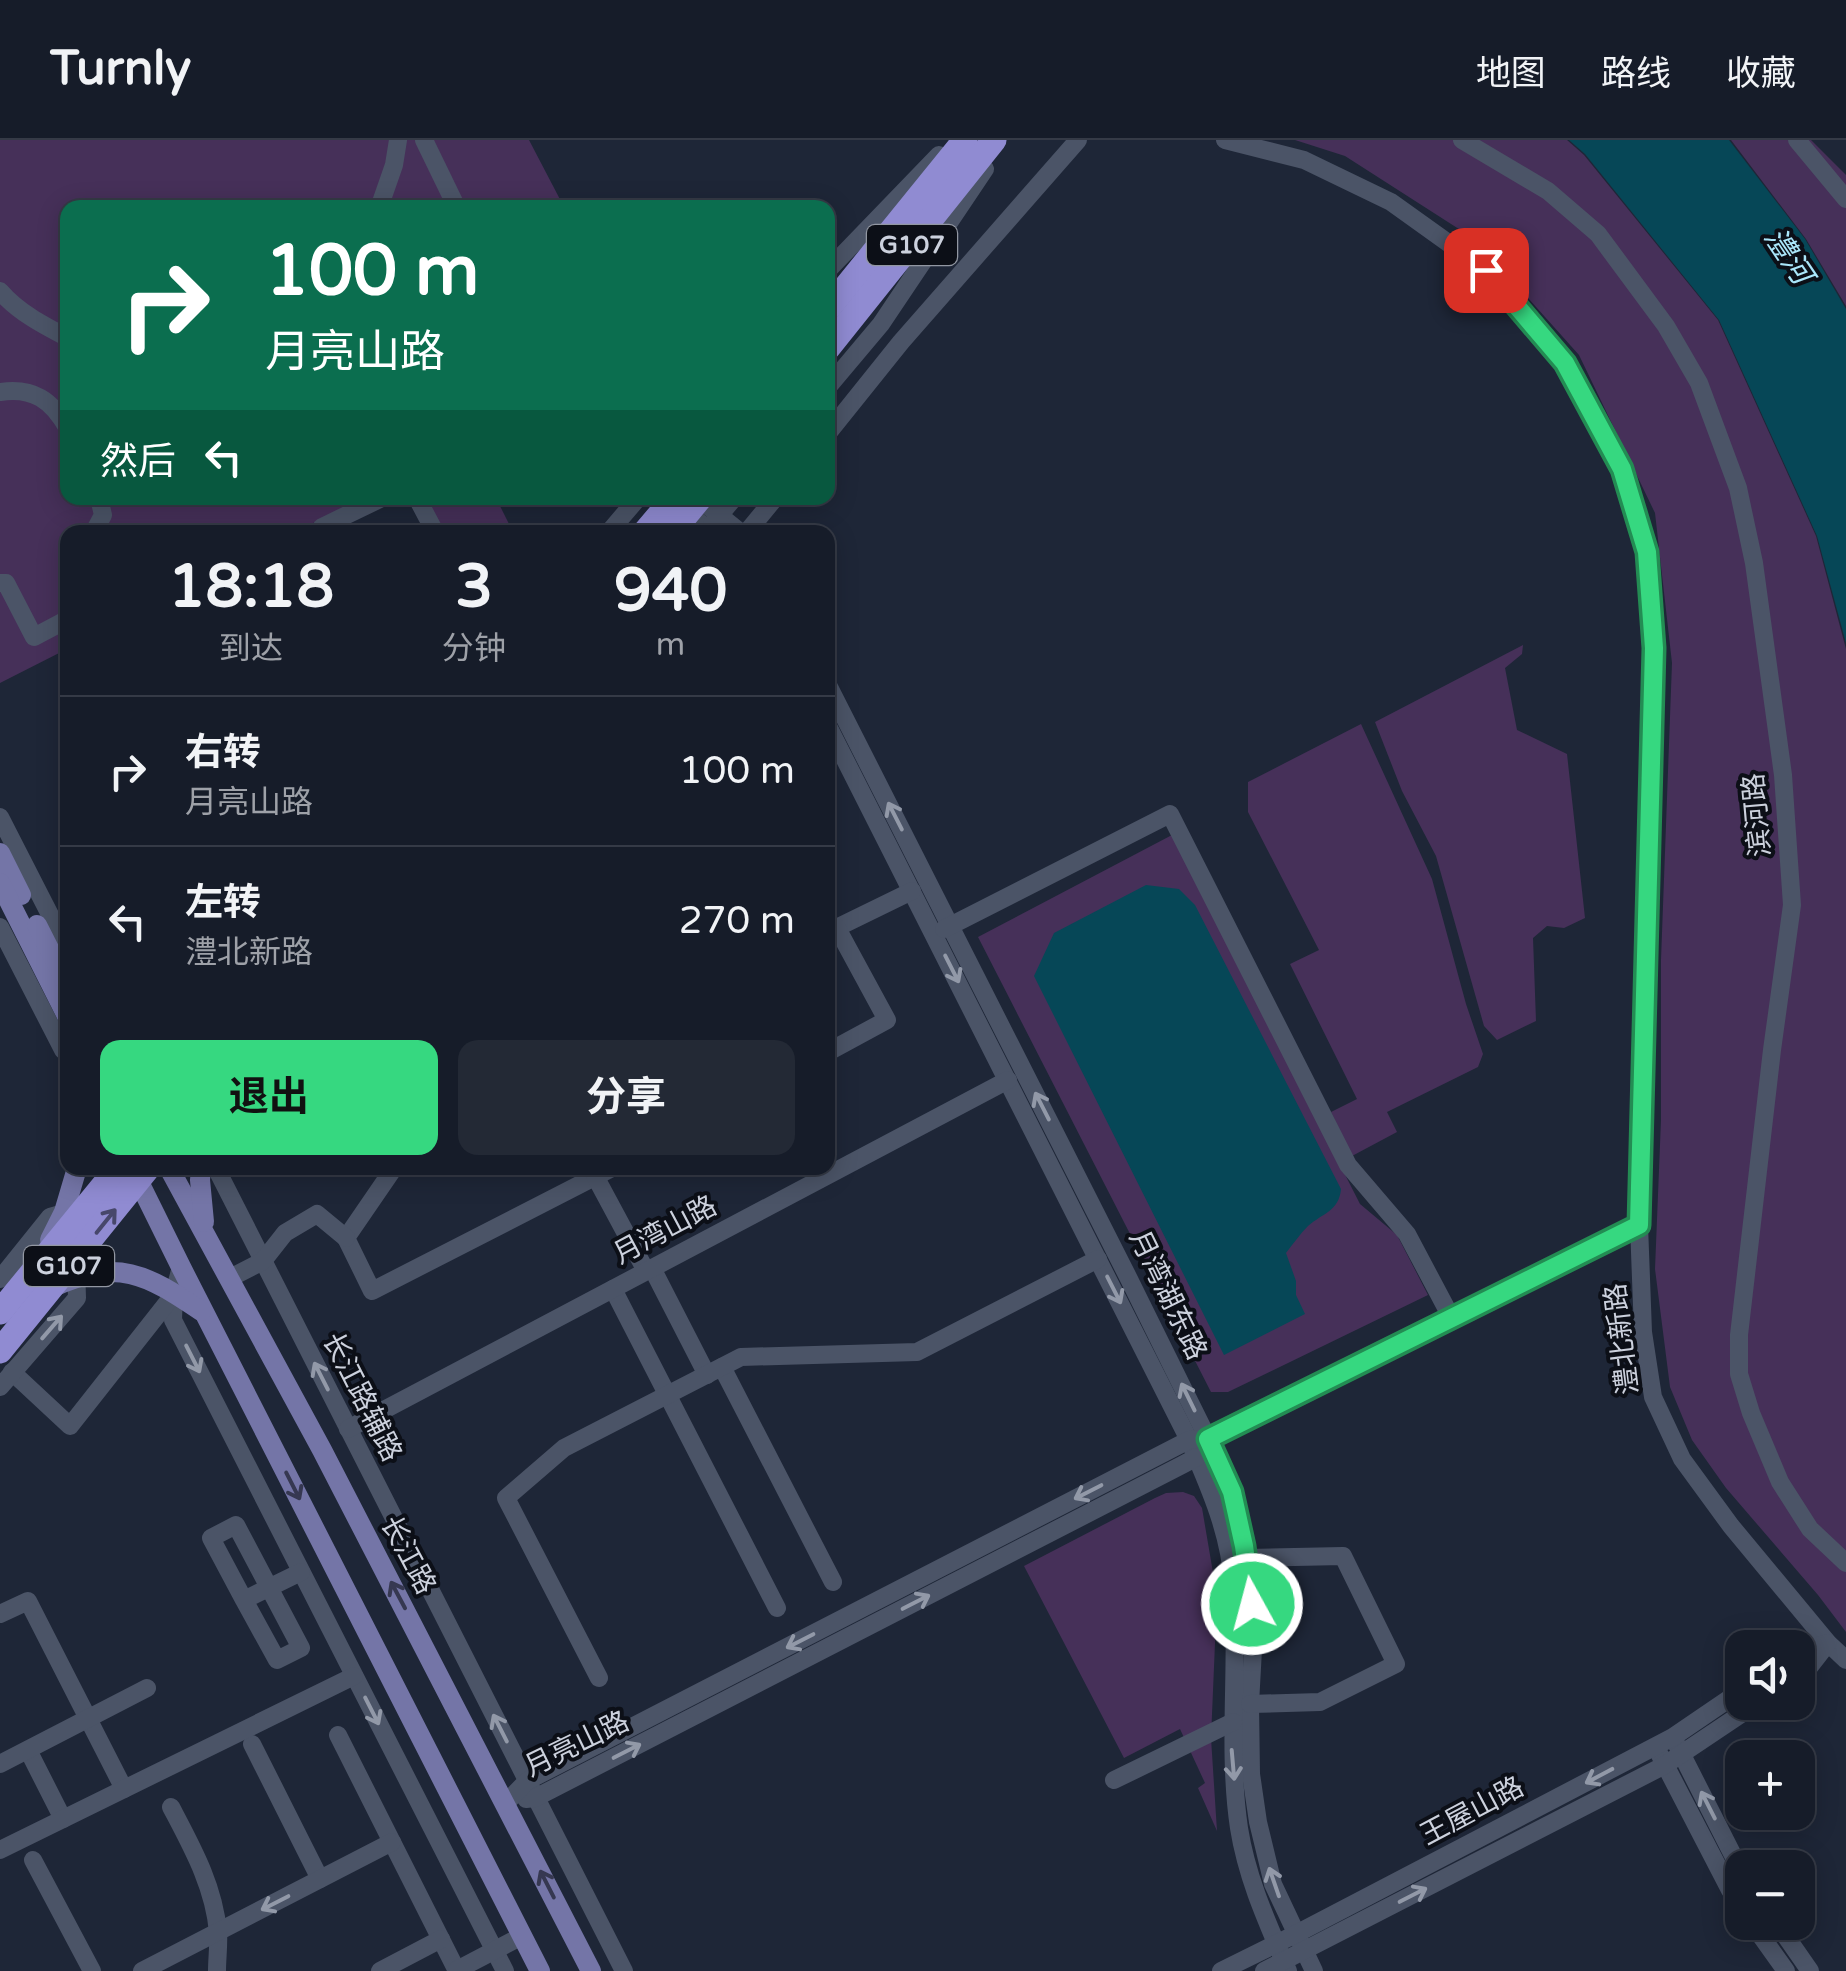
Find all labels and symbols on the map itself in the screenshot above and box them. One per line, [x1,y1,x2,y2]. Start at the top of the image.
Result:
water label: 澧河 [1756,221,1823,295]
road number: G107 [867,225,957,265]
pin [1444,228,1529,313]
street label: 滨河路 [1736,772,1778,858]
one-way arrow [885,802,904,832]
one-way arrow [943,953,962,983]
one-way arrow [1032,1092,1051,1122]
street label: 月湾山路 [608,1189,722,1271]
one-way arrow [94,1208,116,1234]
street label: 月湾湖东路 [1122,1225,1214,1365]
road number: G107 [24,1246,114,1286]
one-way arrow [1105,1275,1124,1305]
street label: 澧北新路 [1598,1281,1646,1397]
one-way arrow [40,1315,63,1340]
street label: 长江路辅路 [315,1327,409,1467]
one-way arrow [184,1344,203,1374]
one-way arrow [311,1362,330,1391]
one-way arrow [1177,1383,1196,1413]
one-way arrow [284,1470,303,1500]
one-way arrow [1074,1483,1104,1502]
street label: 长江路 [373,1510,443,1600]
position arrow [1200,1552,1304,1656]
one-way arrow [388,1581,407,1611]
one-way arrow [900,1592,930,1611]
one-way arrow [785,1631,815,1651]
one-way arrow [363,1696,382,1725]
street label: 月亮山路 [519,1704,635,1784]
one-way arrow [490,1714,509,1744]
one-way arrow [611,1741,641,1760]
one-way arrow [1224,1748,1243,1780]
one-way arrow [1584,1766,1614,1786]
street label: 王屋山路 [1415,1770,1529,1852]
one-way arrow [1698,1791,1717,1820]
one-way arrow [1264,1868,1282,1899]
one-way arrow [537,1870,556,1899]
one-way arrow [1398,1885,1428,1904]
one-way arrow [260,1894,290,1913]

